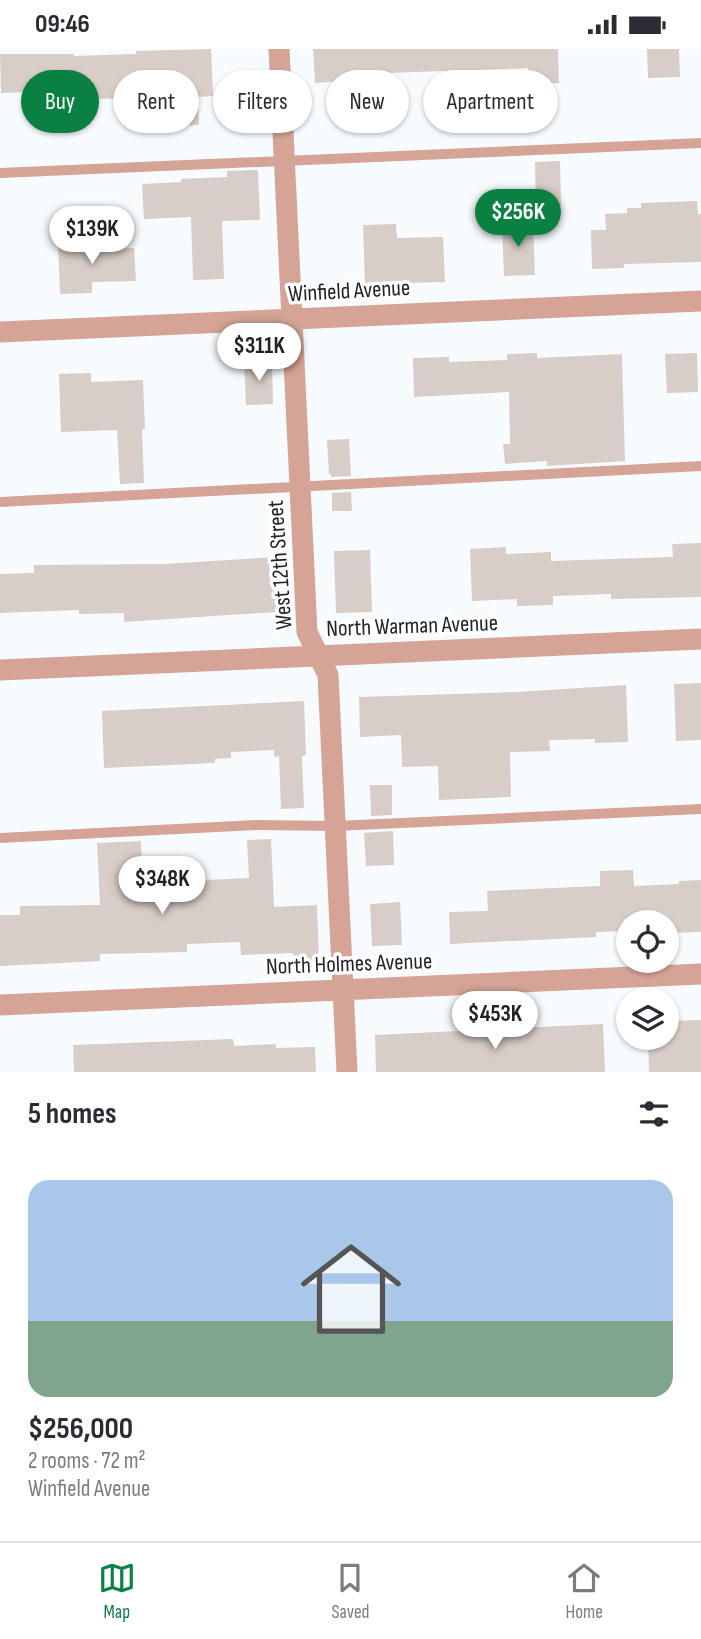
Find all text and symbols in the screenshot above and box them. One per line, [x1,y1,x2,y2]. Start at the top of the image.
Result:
text: 09:46 [35,9,90,40]
chip: Buy [21,70,99,133]
chip: Rent [113,70,199,133]
chip: Filters [213,70,312,133]
chip: New [326,70,409,133]
chip: Apartment [423,70,558,133]
pin: $256K [469,189,567,249]
text: $256K [491,198,545,226]
pin: $139K [43,207,141,266]
text: $139K [65,215,119,243]
street label: Winfield Avenue [287,274,411,308]
pin: $311K [210,323,308,383]
text: $311K [233,332,285,360]
street label: West 12th Street [262,499,298,631]
street label: North Warman Avenue [326,609,498,643]
pin: $348K [113,857,211,916]
text: $348K [134,865,190,893]
map controls [616,910,679,1050]
button: locate [616,910,679,973]
street label: North Holmes Avenue [265,947,433,981]
button: layers [616,987,679,1050]
pin: $453K [446,991,544,1051]
text: $453K [468,1000,522,1028]
icon: filters [635,1095,673,1133]
text: 5 homes [28,1096,117,1132]
icon: home [288,1226,414,1352]
text: $256,000 [28,1411,133,1447]
text: 2 rooms · 72 m² [28,1447,146,1475]
text: Winfield Avenue [28,1475,150,1503]
tab: Map [98,1559,136,1624]
tab: Saved [331,1559,370,1624]
tab: Home [565,1559,603,1624]

